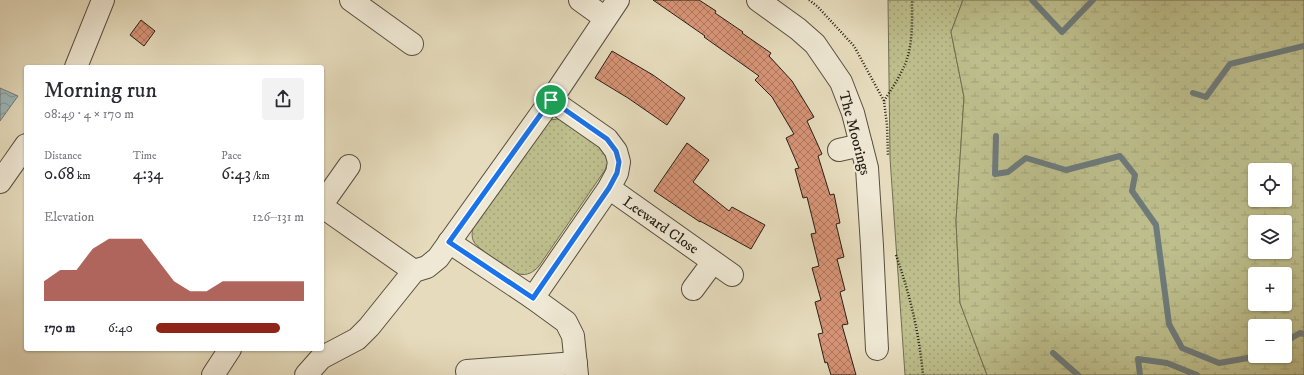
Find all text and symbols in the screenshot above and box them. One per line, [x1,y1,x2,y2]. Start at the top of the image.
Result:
text: Morning run [44,77,157,104]
button: share [262,78,304,120]
pin [534,83,568,117]
icon: arrive [540,89,562,111]
street label: The Moorings [834,89,875,177]
text: 08:49 · 4 × 170 m [44,106,134,122]
text: Distance [44,149,82,163]
text: Time [133,149,157,163]
text: Pace [221,149,242,163]
text: 0.68 [44,163,75,185]
text: 4:34 [133,163,163,185]
text: 6:43 [221,163,251,185]
map controls [1248,163,1292,363]
button: locate [1248,163,1292,207]
text: km [75,169,91,183]
text: /km [251,169,270,183]
street label: Leeward Close [619,192,702,259]
text: Elevation [44,209,94,225]
text: 126–131 m [252,209,304,225]
button: layers [1248,215,1292,259]
button: + [1248,267,1292,311]
button: − [1248,319,1292,363]
text: 170 m [44,320,75,336]
text: 6:40 [108,320,133,336]

